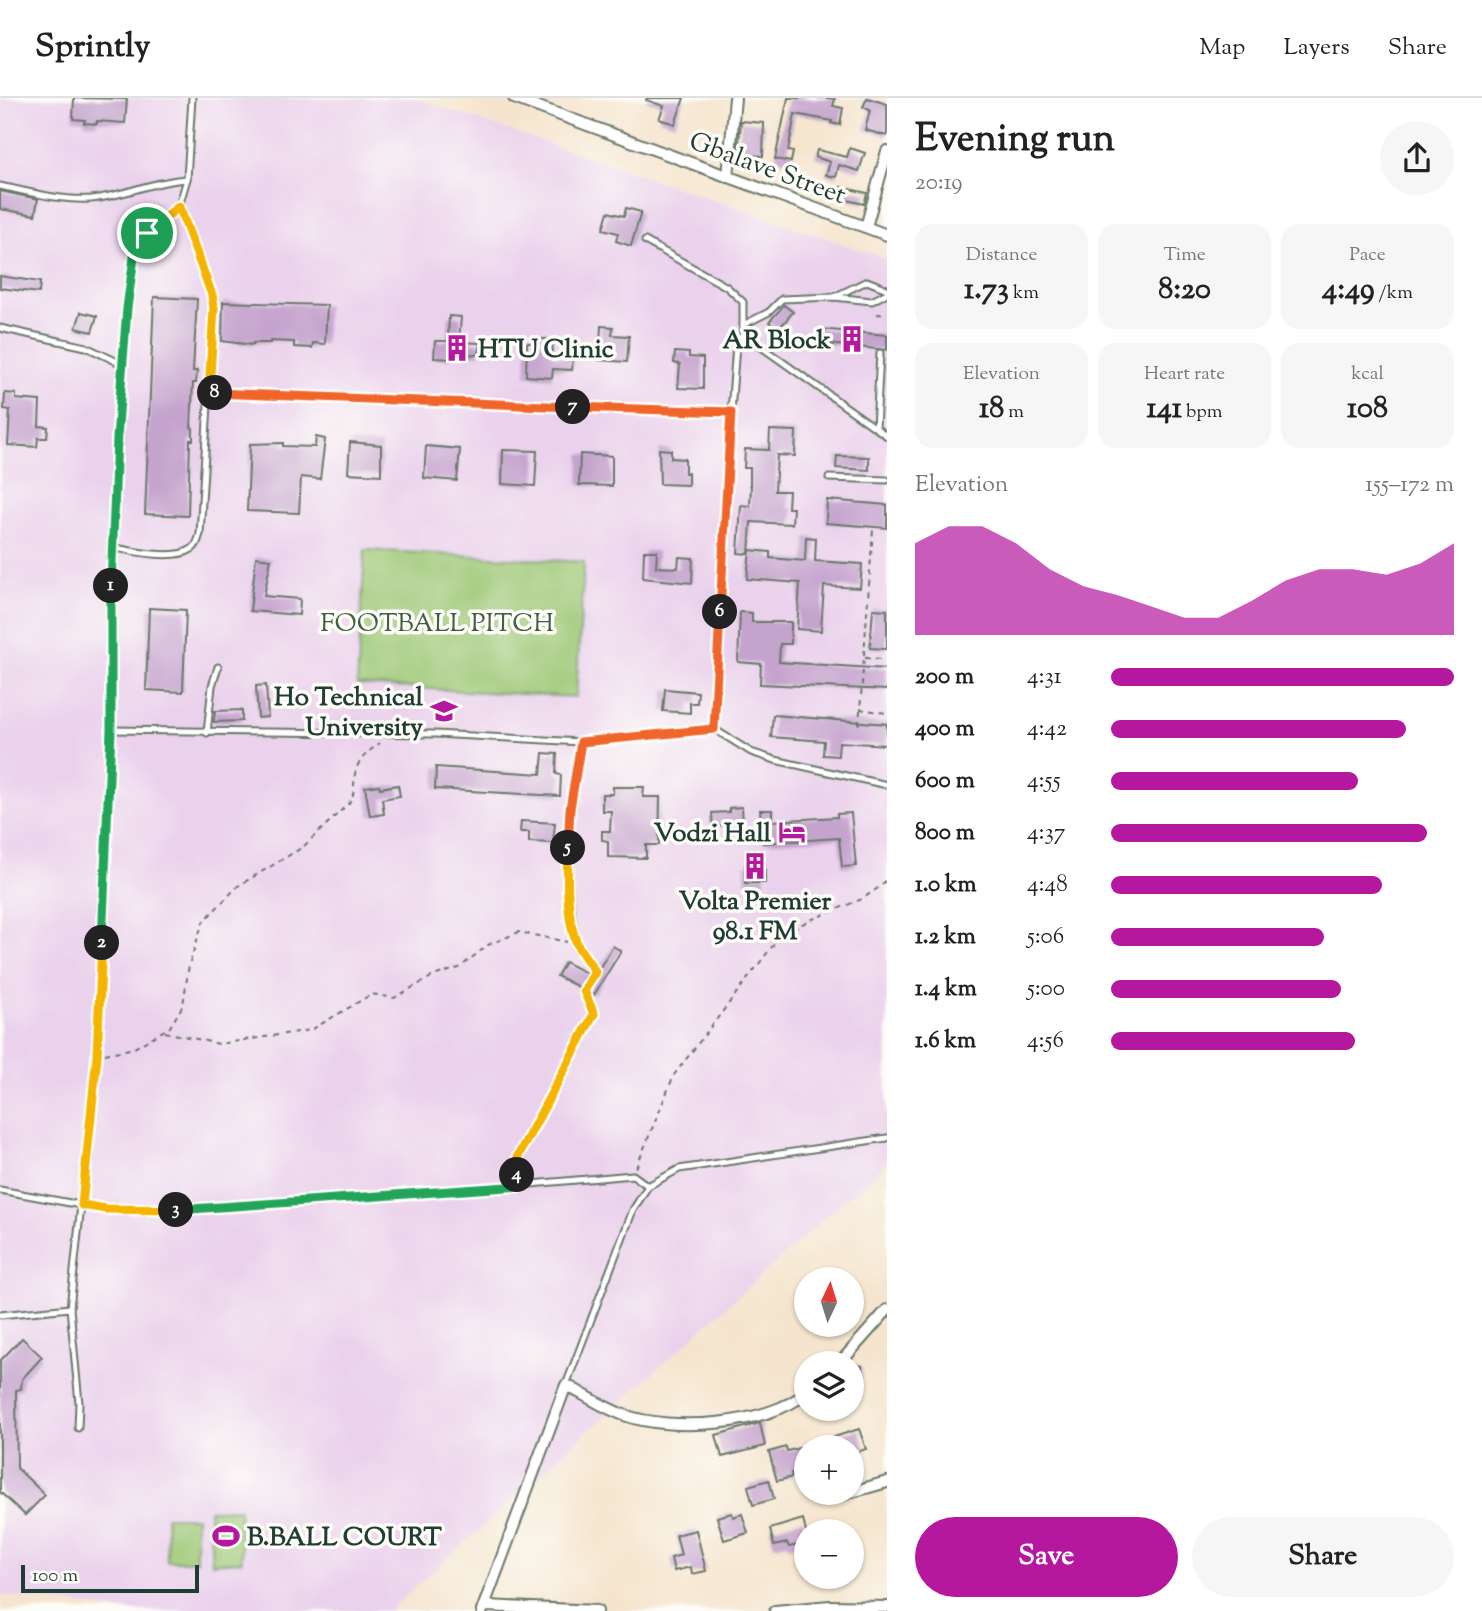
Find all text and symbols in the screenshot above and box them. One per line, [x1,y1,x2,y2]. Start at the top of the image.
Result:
text: Sprintly [35,24,151,72]
text: Map [1199,31,1245,65]
text: Layers [1283,31,1350,65]
text: Share [1388,31,1447,65]
text: Evening run [915,114,1115,168]
button: share [1380,121,1454,195]
street label: Gbalave Street [684,124,851,215]
text: 20:19 [915,167,962,200]
pin [117,203,177,263]
icon: arrive [128,214,166,252]
text: Distance [966,242,1037,269]
text: Time [1163,242,1206,269]
text: Pace [1349,242,1386,269]
text: 1.73 [964,269,1009,312]
text: 8:20 [1158,269,1211,312]
text: 4:49 [1322,269,1374,312]
text: km [1009,280,1039,307]
text: /km [1374,280,1413,307]
place label: AR Block [722,323,832,360]
building icon: AR Block [837,324,867,354]
place label: HTU Clinic [478,332,614,369]
building icon: HTU Clinic [442,333,472,363]
text: Elevation [963,361,1040,388]
text: Heart rate [1144,361,1225,388]
text: kcal [1351,361,1384,388]
pin: 8 [198,376,232,410]
text: 8 [210,379,219,406]
text: 18 [979,388,1004,431]
text: 141 [1146,388,1182,431]
text: 108 [1347,388,1388,431]
pin: 7 [556,390,590,424]
text: 7 [568,393,577,420]
text: m [1004,399,1024,426]
text: bpm [1182,399,1223,426]
text: Elevation [915,469,1008,502]
text: 155–172 m [1365,469,1454,502]
pin: 1 [94,568,128,603]
text: 1 [107,572,114,599]
pin: 6 [702,594,738,630]
text: 6 [715,598,724,625]
park label: FOOTBALL PITCH [320,606,554,643]
text: 200 m [915,661,974,694]
text: 4:31 [1027,661,1062,694]
place label: Ho Technical University [274,680,424,747]
school or university icon: Ho Technical University [429,696,459,726]
text: 400 m [915,713,975,746]
text: 4:42 [1027,713,1067,746]
text: 600 m [915,765,975,798]
text: 4:55 [1027,765,1061,798]
place label: Vodzi Hall [654,816,772,853]
hotel icon: Vodzi Hall [777,817,807,847]
text: 800 m [915,817,975,850]
text: 4:37 [1027,817,1065,850]
pin: 5 [550,830,586,866]
text: 5 [564,834,571,861]
building icon: Volta Premier 98.1 FM [740,851,770,881]
text: 1.0 km [915,869,977,902]
text: 4:48 [1027,869,1068,902]
place label: Volta Premier 98.1 FM [679,884,832,951]
text: 1.2 km [915,921,976,954]
text: 5:06 [1027,921,1064,954]
pin: 2 [84,926,119,960]
text: 2 [97,929,106,956]
text: 1.4 km [915,973,977,1006]
text: 5:00 [1027,973,1065,1006]
text: 1.6 km [915,1025,976,1058]
text: 4:56 [1027,1025,1064,1058]
pin: 4 [500,1158,534,1192]
text: 4 [512,1161,521,1188]
pin: 3 [158,1192,194,1228]
text: 3 [172,1196,179,1223]
north arrow [794,1267,864,1337]
map controls [794,1267,864,1589]
button: layers [794,1351,864,1421]
button: + [794,1435,864,1505]
button: Save [915,1517,1178,1597]
button: Share [1192,1517,1454,1597]
button: − [794,1519,864,1589]
place label: B.BALL COURT [247,1520,443,1557]
sports icon: B.BALL COURT [211,1521,241,1551]
scale bar [21,1562,200,1594]
text: 100 m [32,1563,78,1590]

